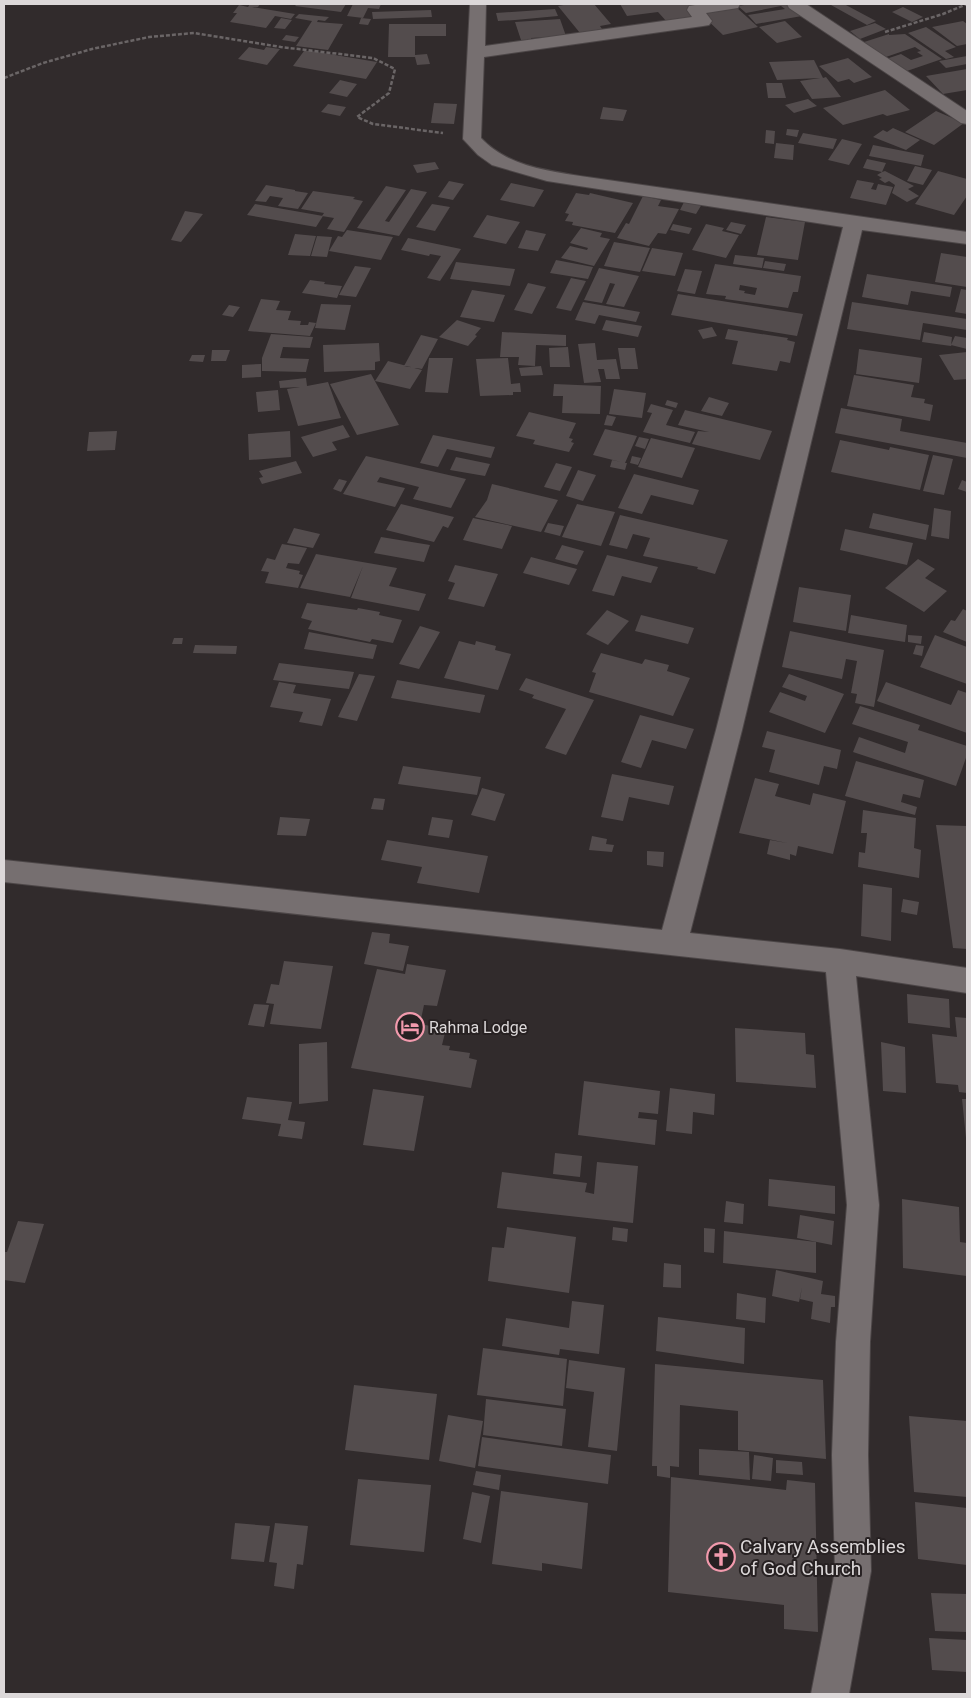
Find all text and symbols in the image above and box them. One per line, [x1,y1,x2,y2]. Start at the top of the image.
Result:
hotel icon: Rahma Lodge [395,1012,425,1042]
place label: Rahma Lodge [429,1018,527,1037]
place label: Calvary Assemblies of God Church [740,1535,906,1580]
church icon: Calvary Assemblies of God Church [706,1542,736,1572]

